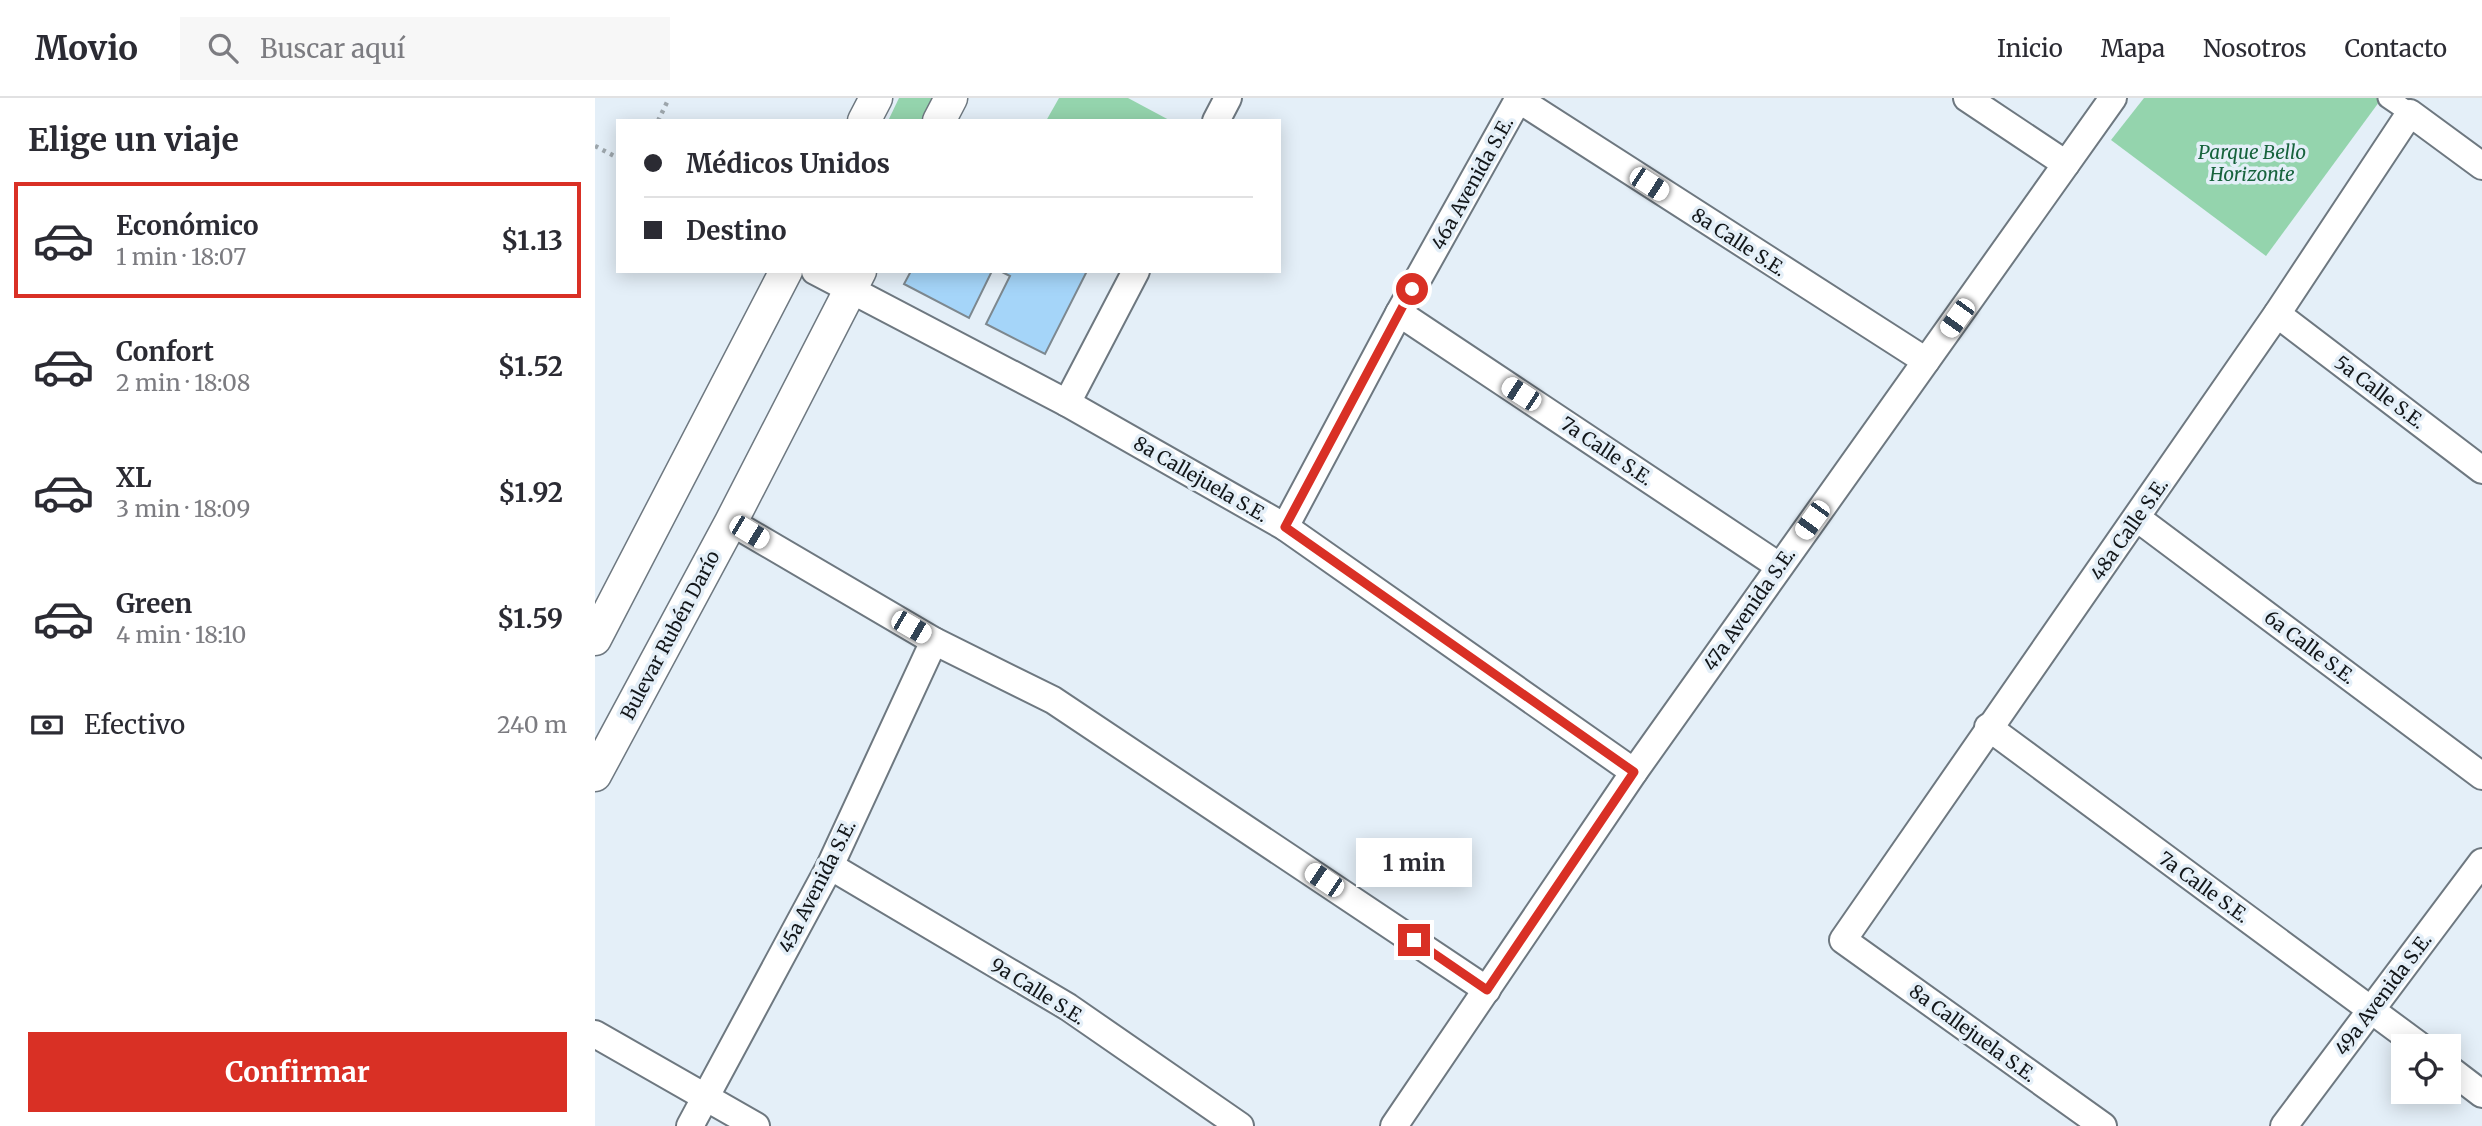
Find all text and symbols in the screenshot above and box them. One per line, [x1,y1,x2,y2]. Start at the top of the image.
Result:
search box [180,17,670,80]
text: Movio [35,28,138,69]
icon: search [204,29,242,67]
text: Buscar aquí [260,32,405,65]
text: Inicio [1997,33,2063,64]
text: Mapa [2101,33,2165,64]
text: Nosotros [2203,33,2307,64]
text: Contacto [2345,33,2447,64]
street label: 46a Avenida S.E. [1426,112,1518,254]
text: Elige un viaje [28,120,239,160]
park label: Parque Bello Horizonte [2198,140,2306,186]
text: Médicos Unidos [686,147,890,180]
car [1626,164,1673,204]
street label: 8a Calle S.E. [1687,203,1791,281]
icon: car [32,209,95,272]
text: Económico [116,209,259,242]
text: Destino [686,214,786,247]
text: $1.13 [501,224,563,257]
text: 1 min · 18:07 [116,242,246,271]
route start [1396,273,1428,305]
car [1937,295,1978,341]
icon: car [32,335,95,398]
text: Confort [116,335,214,368]
text: $1.52 [498,350,563,383]
street label: 5a Calle S.E. [2330,350,2430,434]
text: 2 min · 18:08 [116,368,251,397]
car [1498,374,1545,414]
street label: 7a Calle S.E. [1556,411,1658,491]
street label: 8a Callejuela S.E. [1130,431,1272,527]
icon: car [32,461,95,524]
text: XL [116,461,152,494]
street label: 48a Calle S.E. [2085,473,2173,585]
text: $1.92 [498,476,563,509]
text: 3 min · 18:09 [116,494,250,523]
car [1792,497,1833,543]
car [726,512,773,552]
street label: 47a Avenida S.E. [1698,543,1800,675]
street label: Bulevar Rubén Darío [615,546,725,724]
icon: car [32,587,95,650]
text: Green [116,587,192,620]
text: $1.59 [497,602,563,635]
street label: 6a Calle S.E. [2260,605,2360,689]
car [888,607,935,647]
text: 4 min · 18:10 [116,620,246,649]
icon: cash [28,706,66,744]
text: Efectivo [84,708,185,741]
text: 240 m [497,710,567,739]
street label: 45a Avenida S.E. [773,816,861,956]
callout: 1 min [1356,838,1472,888]
street label: 7a Calle S.E. [2154,846,2254,928]
text: 1 min [1383,848,1445,877]
car [1301,860,1348,900]
route end [1398,924,1430,956]
street label: 49a Avenida S.E. [2329,928,2437,1060]
street label: 9a Calle S.E. [986,952,1090,1030]
street label: 8a Callejuela S.E. [1905,979,2041,1087]
button: Confirmar [28,1032,567,1112]
map controls [2391,1034,2461,1104]
button: locate [2391,1034,2461,1104]

